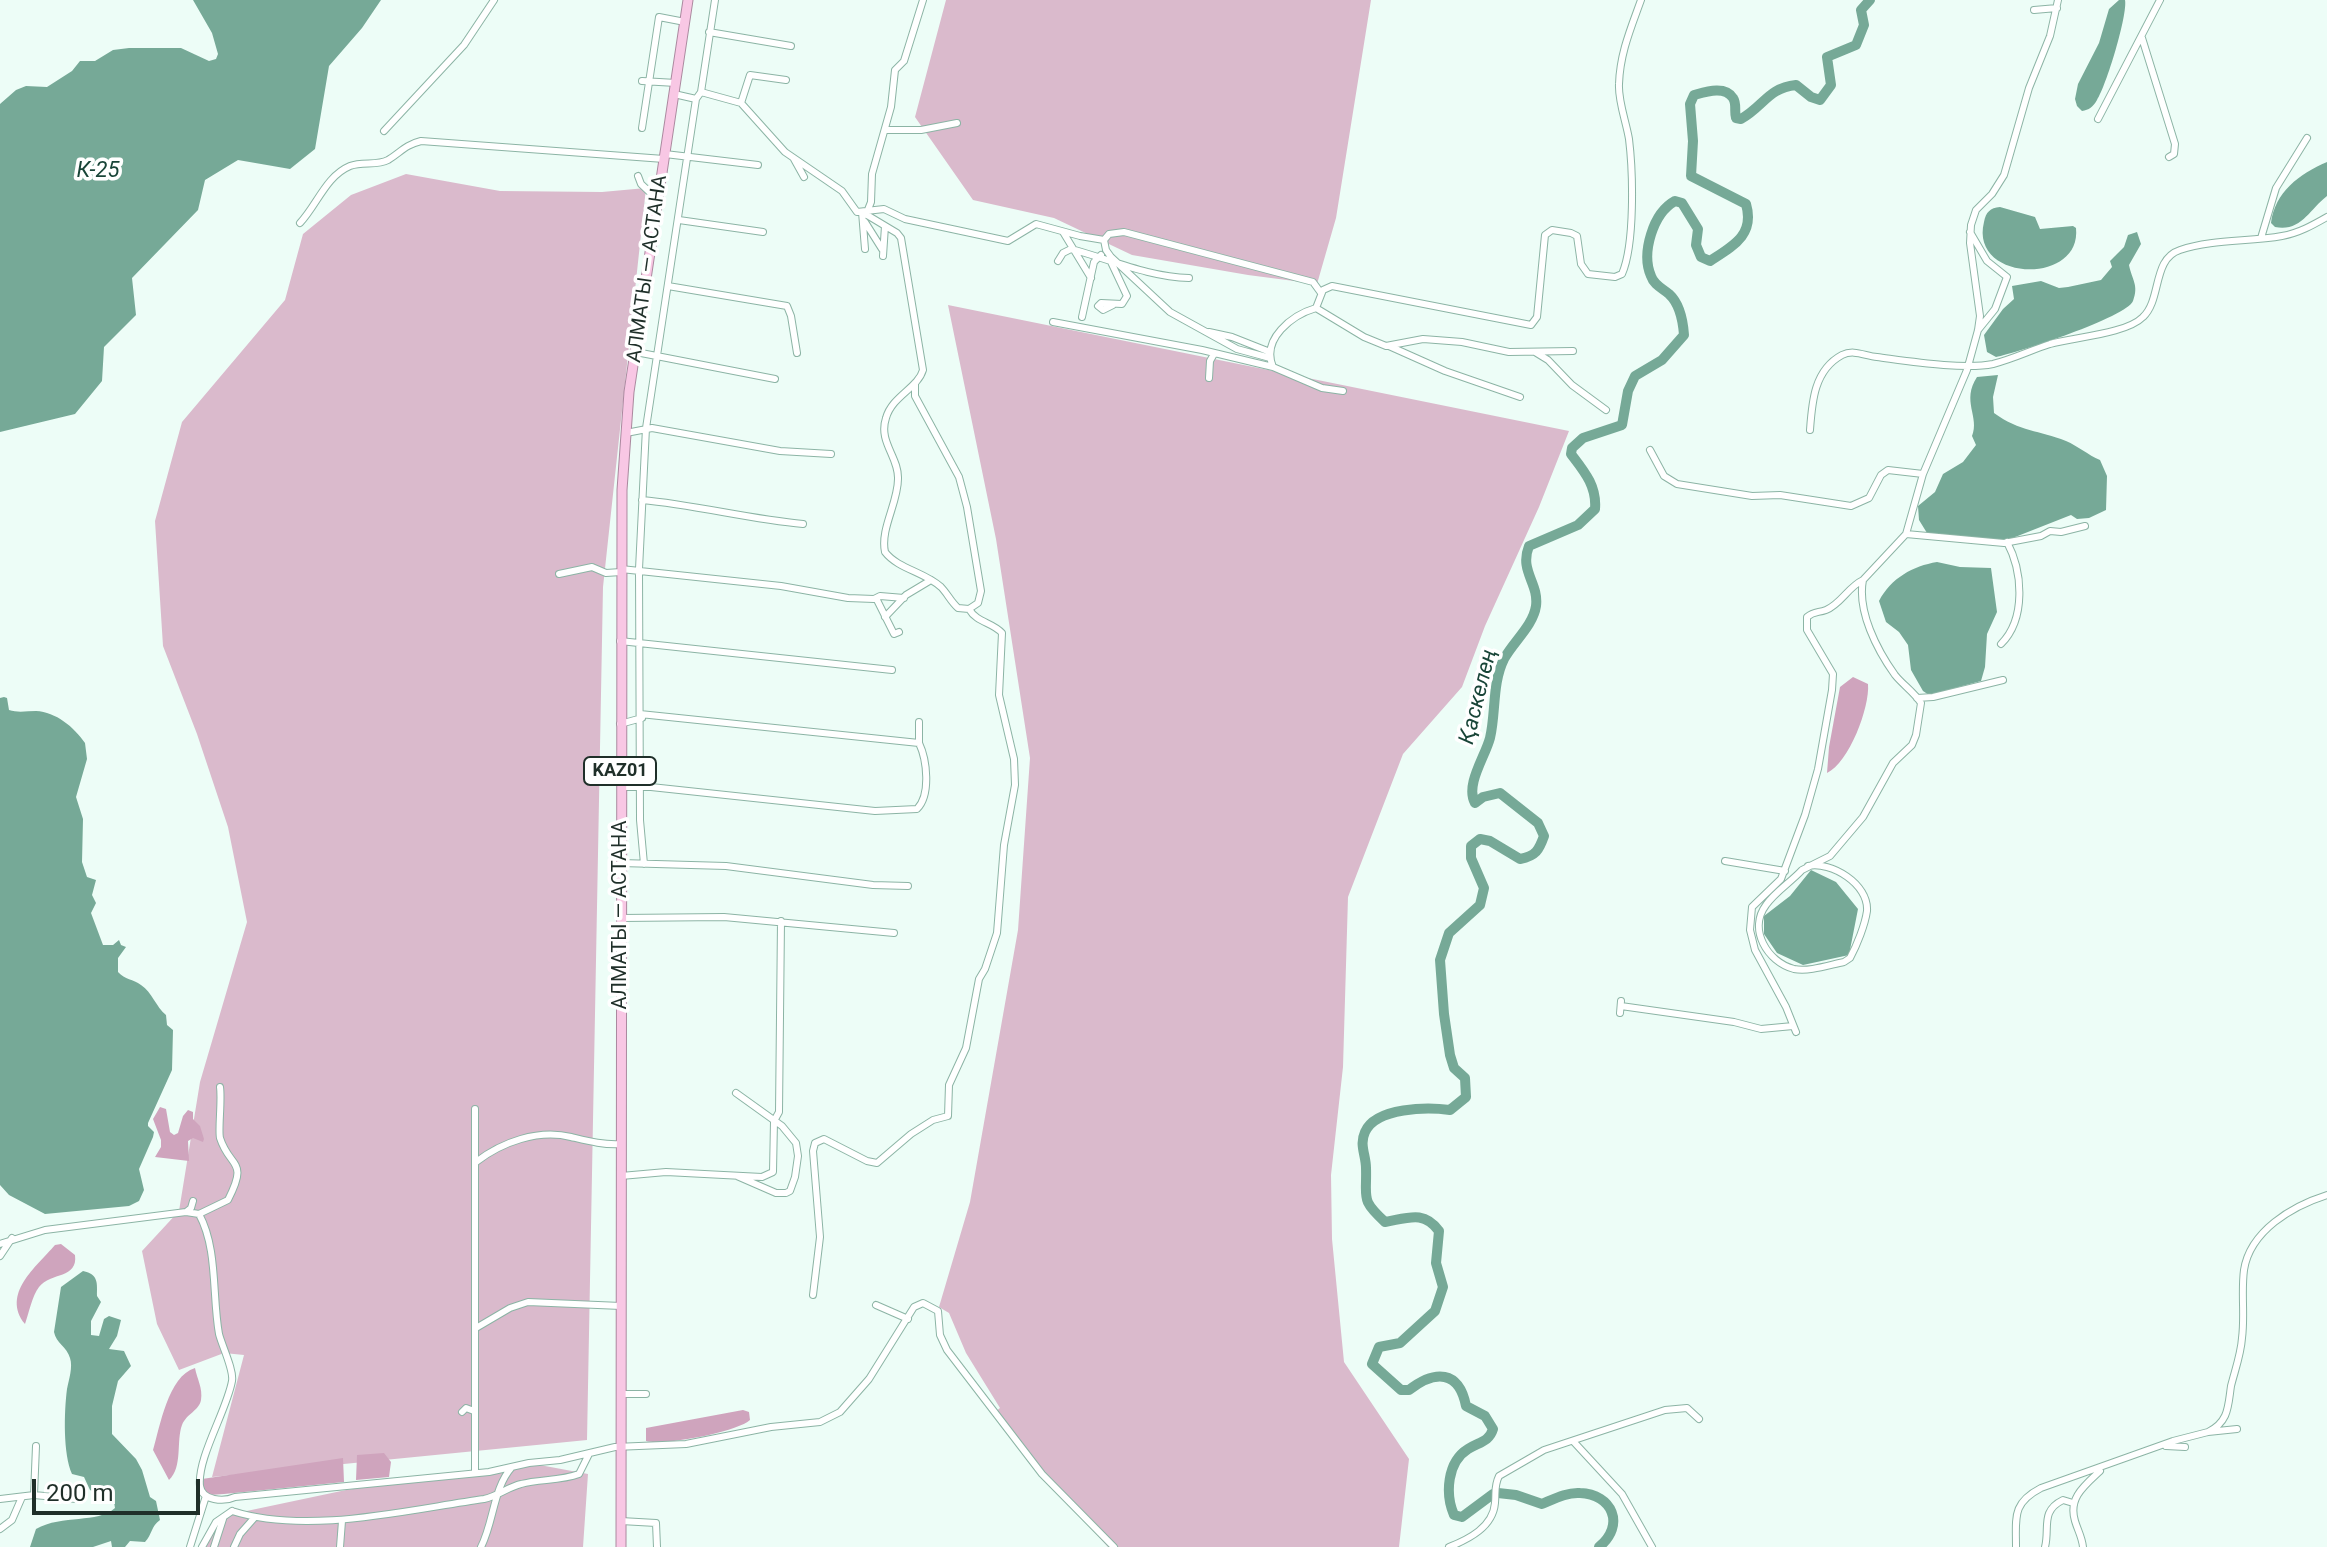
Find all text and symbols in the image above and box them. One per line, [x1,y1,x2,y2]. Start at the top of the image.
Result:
water label: К-25 [77,158,119,184]
street label: АЛМАТЫ — АСТАНА [623,174,673,364]
water label: Қаскелең [1454,647,1504,747]
road number: KАZ01 [584,757,656,785]
street label: АЛМАТЫ — АСТАНА [609,821,633,1009]
scale bar [36,1463,204,1513]
text: 200 m [46,1479,113,1507]

